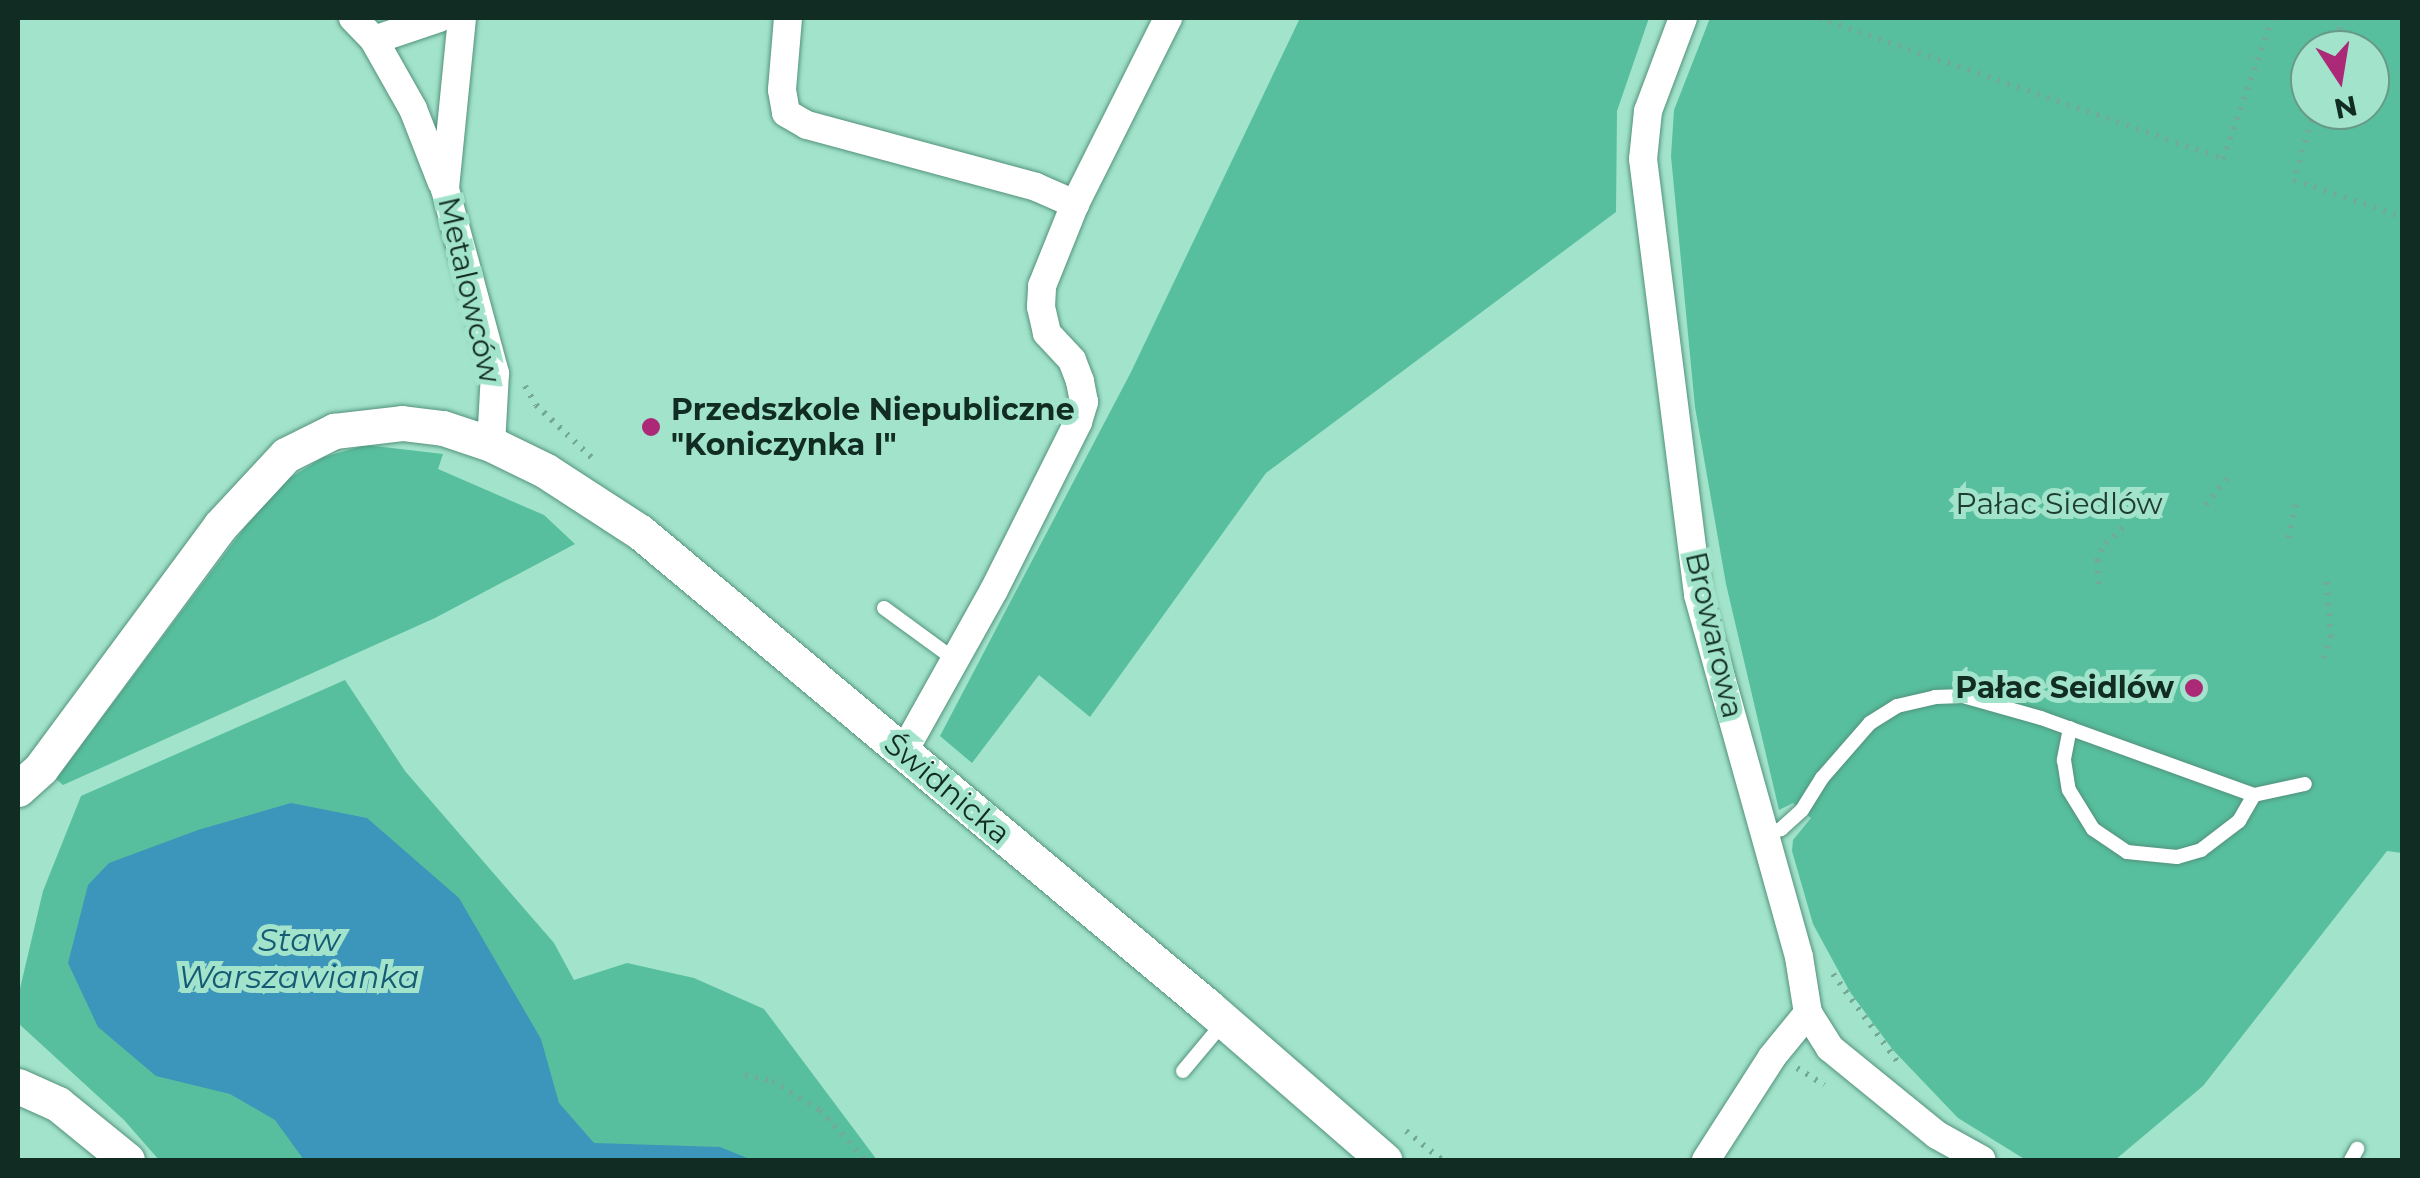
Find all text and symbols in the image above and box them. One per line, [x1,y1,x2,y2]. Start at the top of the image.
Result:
north arrow [2290,30,2390,130]
text: N [2331,88,2360,126]
street label: Metalowców [430,194,508,386]
place label: Przedszkole Niepubliczne "Koniczynka I" [671,392,1075,462]
marker: Przedszkole Niepubliczne "Koniczynka I" [640,416,662,438]
park label: Pałac Siedlów [1955,486,2163,522]
street label: Browarowa [1677,548,1751,722]
place label: Pałac Seidlów [1955,670,2174,706]
marker: Pałac Seidlów [2183,677,2205,699]
street label: Świdnicka [877,726,1017,852]
water label: Staw Warszawianka [178,922,420,997]

